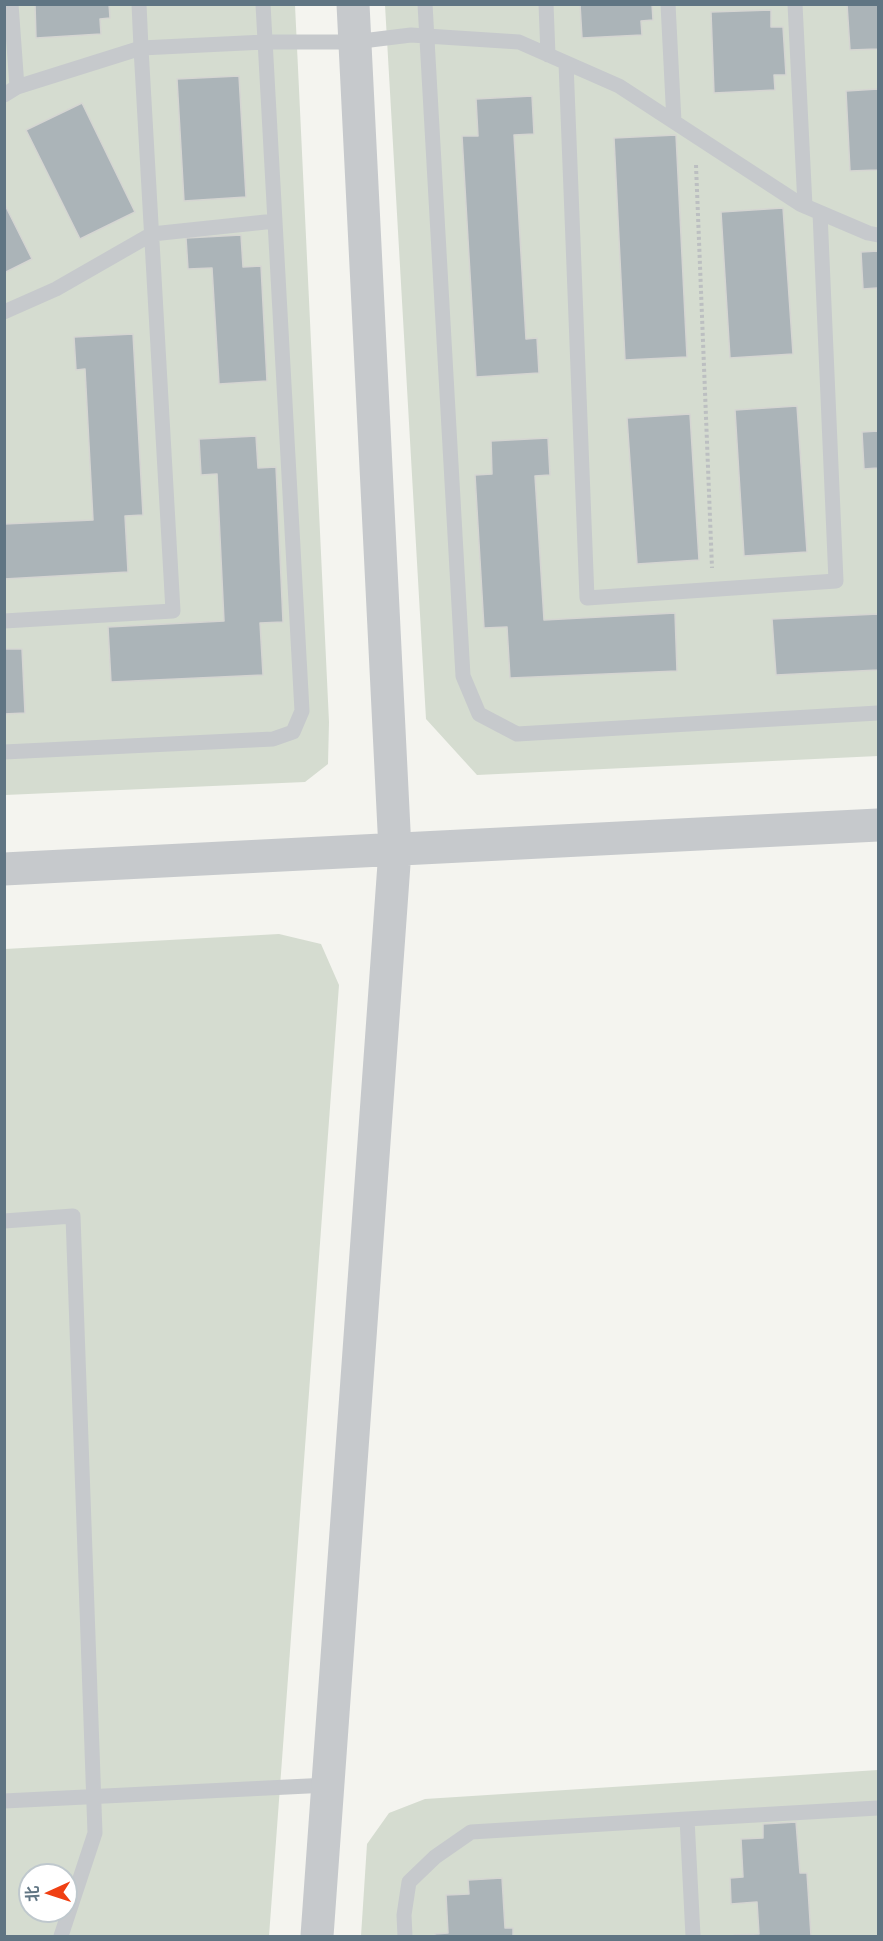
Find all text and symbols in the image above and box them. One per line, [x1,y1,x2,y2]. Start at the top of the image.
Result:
north arrow [18,1863,78,1923]
text: 北 [22,1885,41,1902]

